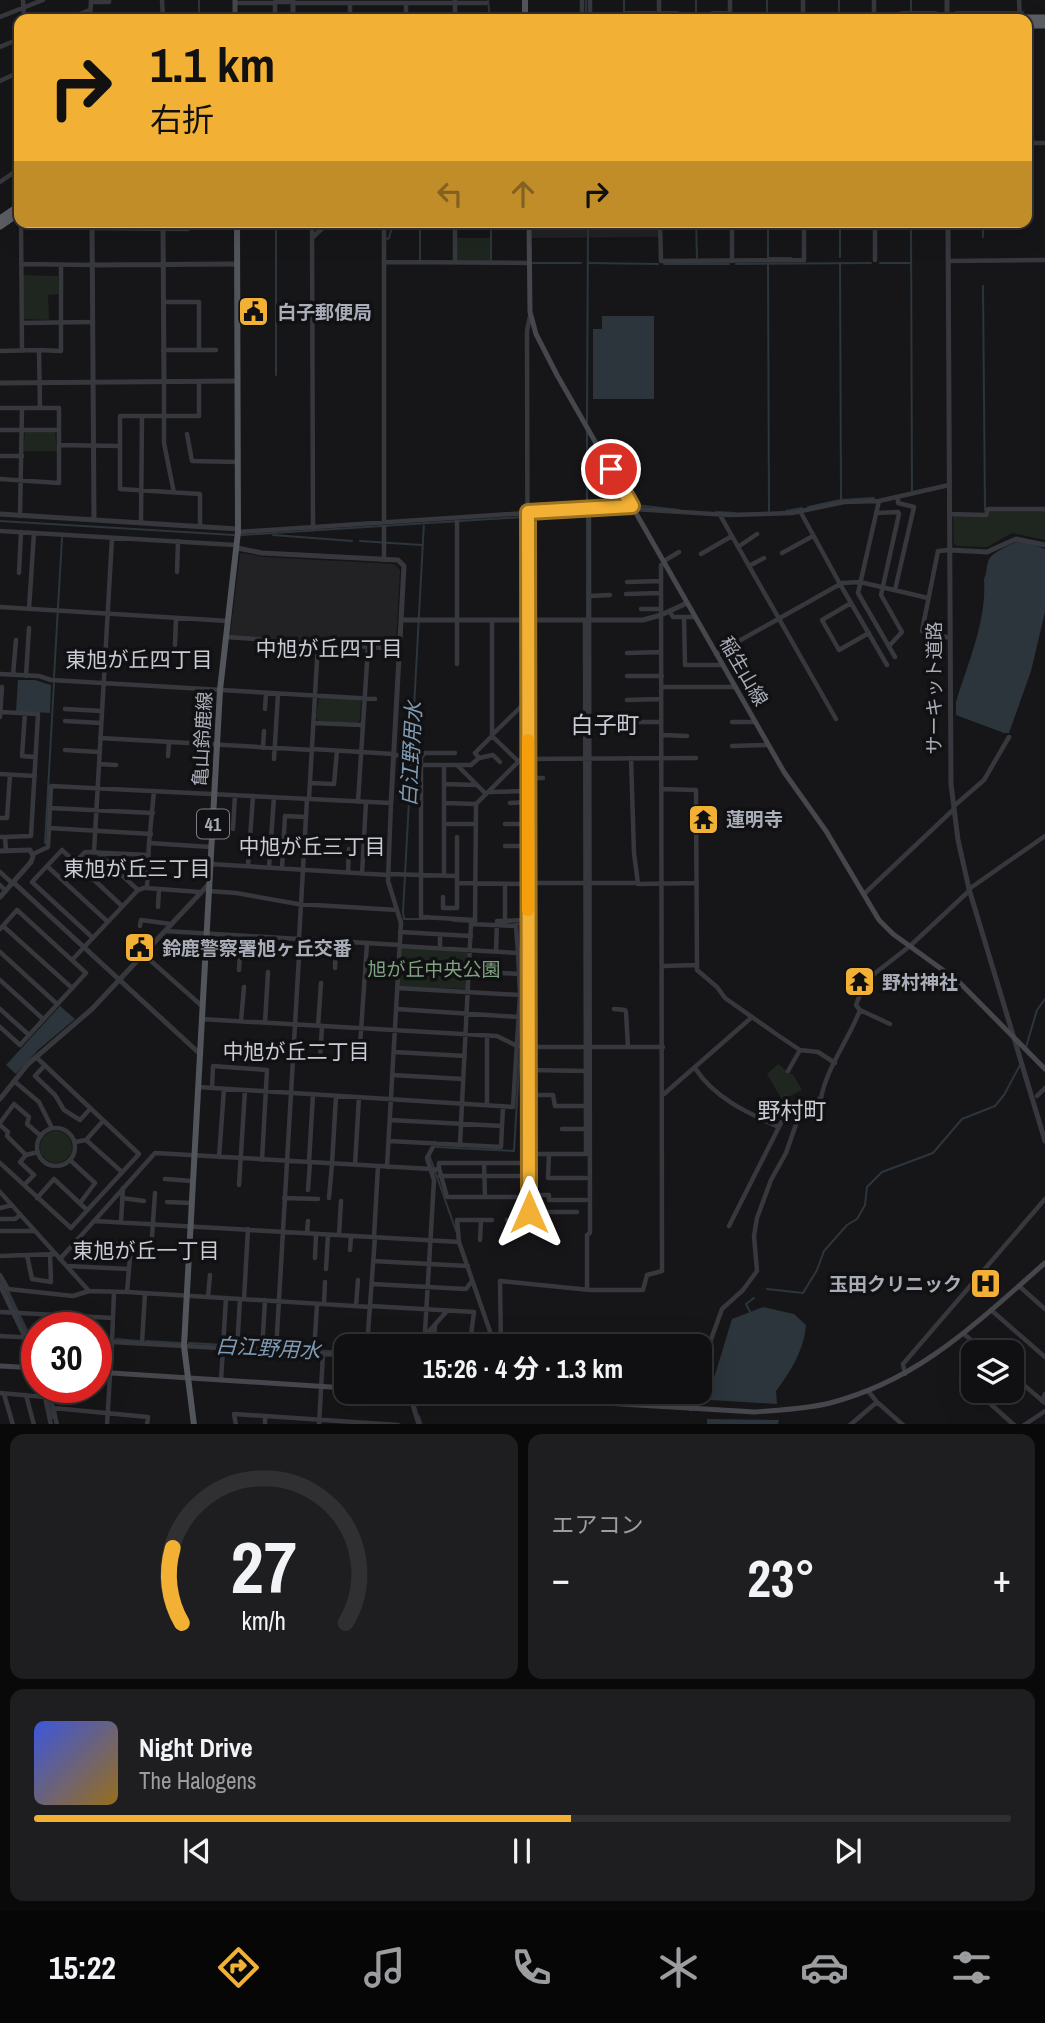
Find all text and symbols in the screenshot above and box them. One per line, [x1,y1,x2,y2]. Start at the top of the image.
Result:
text: 1.1 km [150,31,275,97]
icon: right [35,42,126,133]
text: 右折 [150,98,214,141]
icon: left [431,175,469,213]
icon: ahead [504,175,542,213]
icon: right [577,175,615,213]
public building icon: 白子郵便局 [237,295,271,329]
place label: 白子郵便局 [277,299,372,325]
pin [581,439,641,499]
icon: arrive [592,450,630,488]
street label: サーキット道路 [921,621,947,755]
street label: 稲生山線 [714,632,774,710]
district label: 中旭が丘四丁目 [256,634,403,663]
district label: 東旭が丘四丁目 [66,645,213,674]
street label: 亀山鈴鹿線 [187,691,217,787]
water label: 白江野用水 [394,699,428,807]
district label: 白子町 [571,709,640,740]
temple icon: 蓮明寺 [686,802,720,836]
place label: 蓮明寺 [726,806,783,832]
road number: 41 [197,810,229,838]
district label: 中旭が丘三丁目 [239,832,386,861]
district label: 東旭が丘三丁目 [64,854,211,883]
public building icon: 鈴鹿警察署旭ヶ丘交番 [122,931,156,965]
place label: 鈴鹿警察署旭ヶ丘交番 [162,935,352,961]
park label: 旭が丘中央公園 [367,956,501,982]
temple icon: 野村神社 [842,965,876,999]
place label: 野村神社 [882,969,958,995]
district label: 中旭が丘二丁目 [223,1037,370,1066]
district label: 野村町 [758,1095,827,1126]
position arrow [492,1175,566,1249]
district label: 東旭が丘一丁目 [73,1236,220,1265]
hospital icon: 玉田クリニック [968,1267,1002,1301]
place label: 玉田クリニック [829,1271,962,1297]
speed limit sign: 30 [21,1312,112,1403]
water label: 白江野用水 [215,1331,323,1365]
map controls [961,1340,1024,1403]
button: layers [961,1340,1024,1403]
text: 15:26 · 4 分 · 1.3 km [423,1351,623,1386]
text: エアコン [552,1509,644,1540]
text: 27 [231,1518,297,1616]
text: 23° [747,1543,815,1613]
text: − [552,1553,570,1604]
text: + [993,1553,1011,1604]
text: km/h [242,1603,286,1637]
text: Night Drive [139,1730,253,1765]
text: The Halogens [139,1765,256,1796]
icon: previous [178,1832,216,1870]
icon: pause [503,1832,541,1870]
icon: next [829,1832,867,1870]
icon: directions [214,1943,263,1992]
icon: music [360,1943,409,1992]
icon: phone [507,1943,556,1992]
icon: climate [654,1943,703,1992]
icon: car [800,1943,849,1992]
icon: filters [947,1943,996,1992]
text: 15:22 [49,1946,116,1989]

